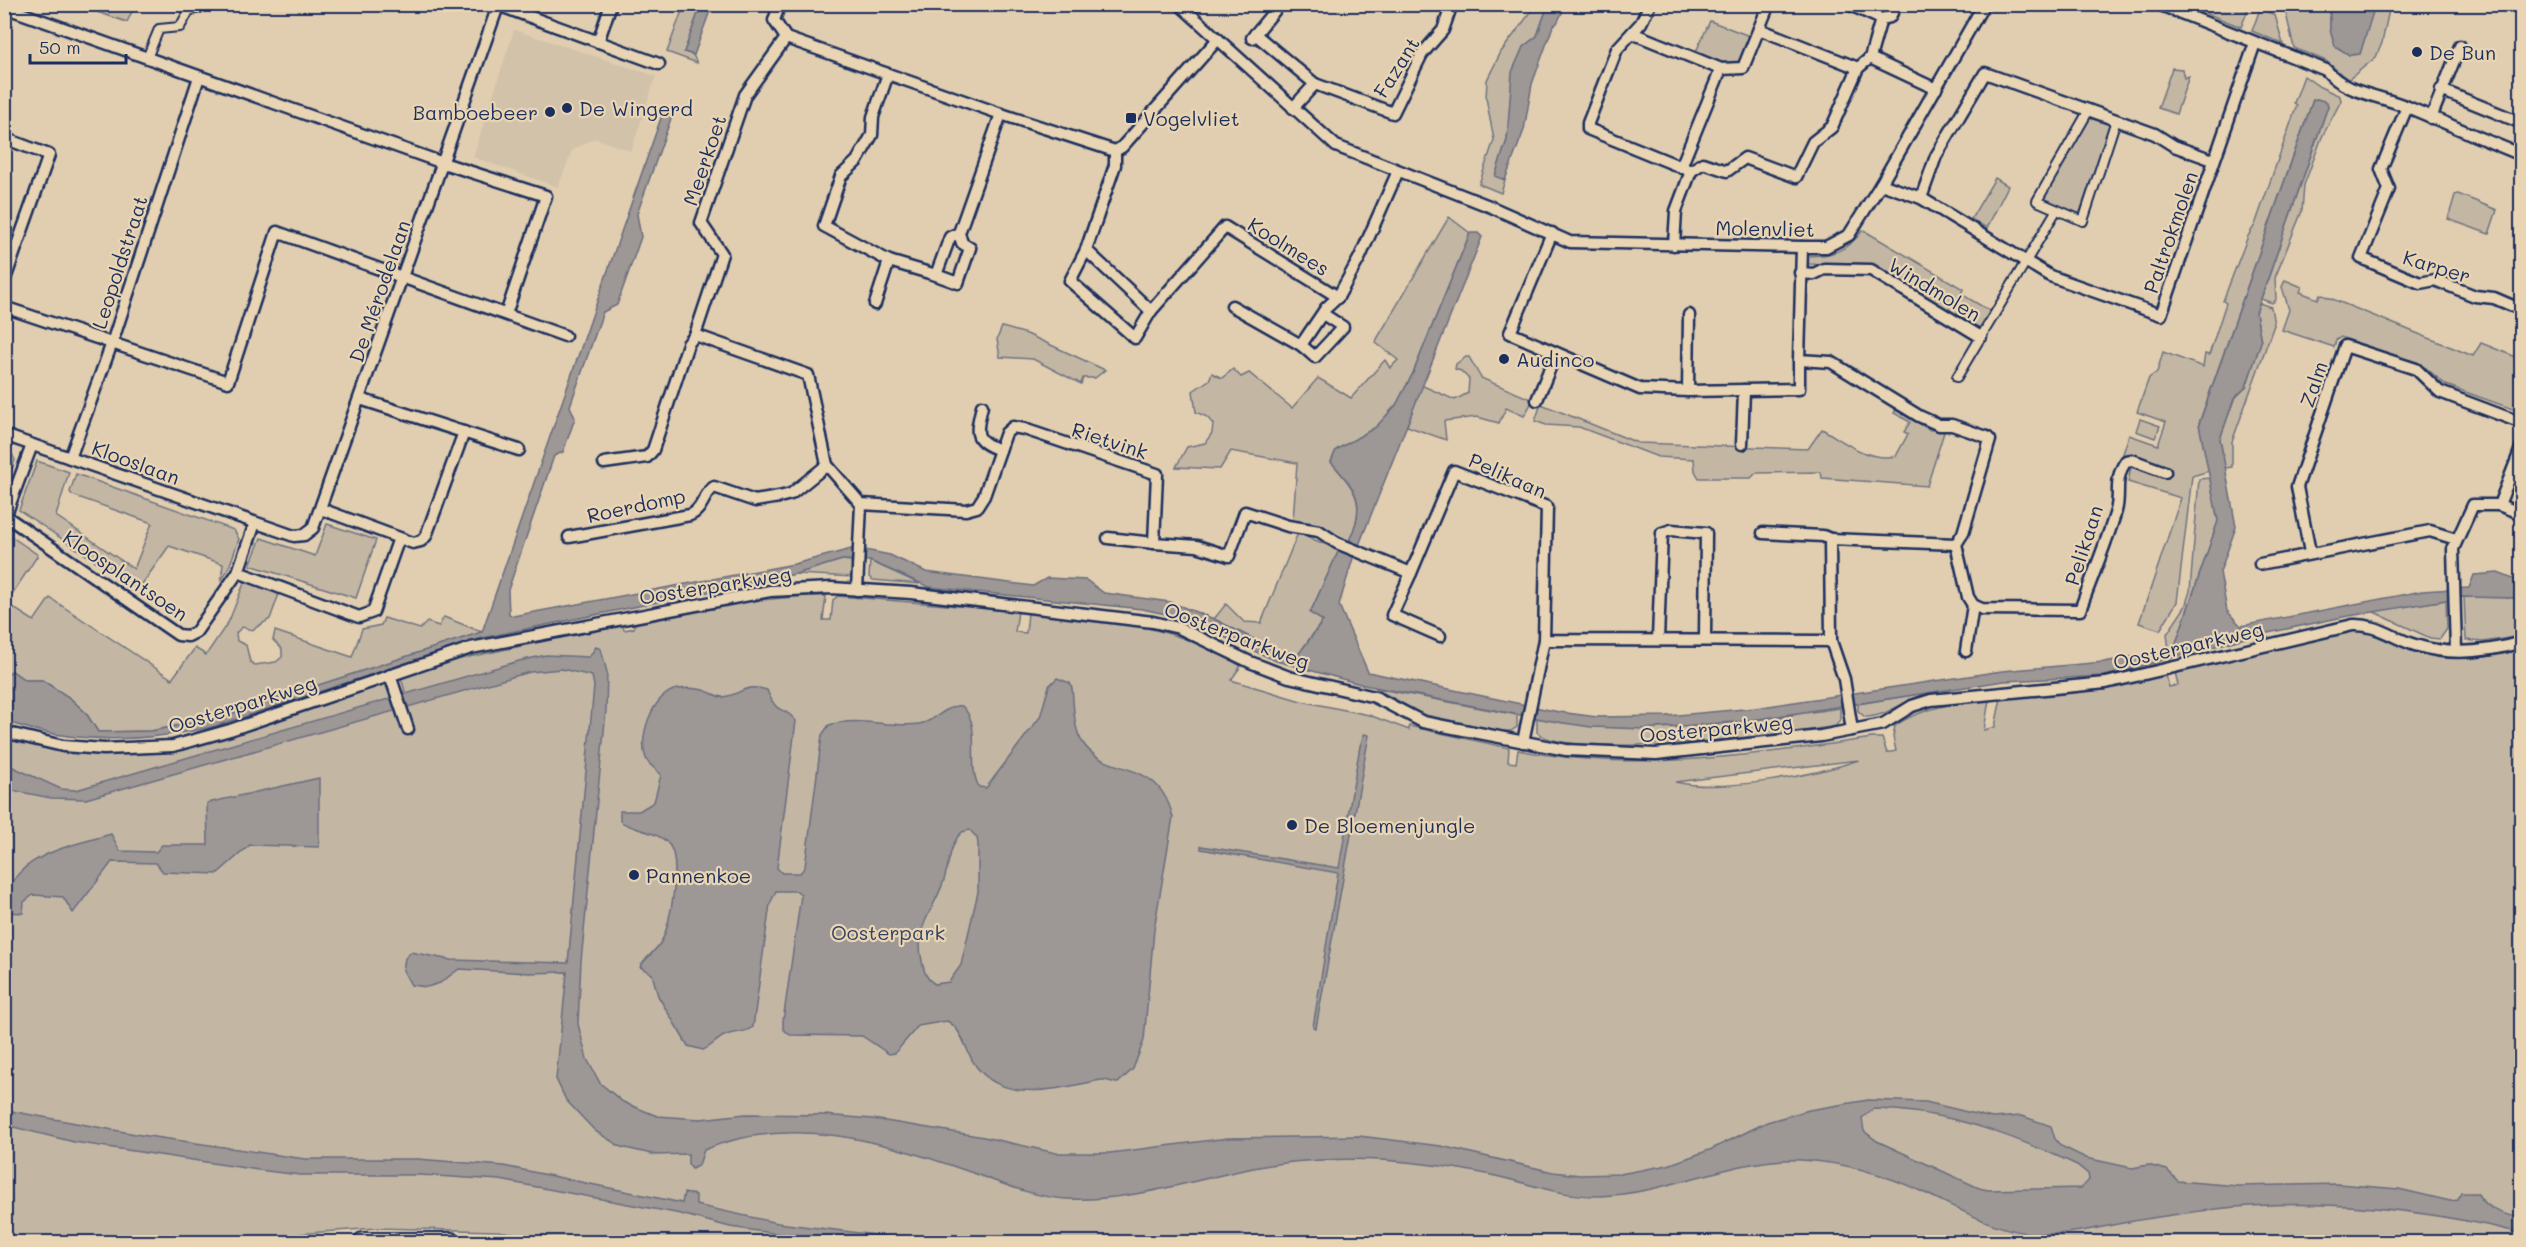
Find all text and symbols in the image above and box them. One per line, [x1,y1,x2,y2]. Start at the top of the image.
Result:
scale bar [30,27,126,65]
street label: Fazant [1367,32,1425,102]
text: 50 m [39,35,81,59]
place label: De Bun [2429,39,2496,65]
marker: De Bun [2410,45,2424,59]
place label: De Wingerd [579,95,693,121]
place label: Bamboebeer [413,99,538,125]
marker: De Wingerd [560,101,574,115]
marker: Bamboebeer [543,105,557,119]
place label: Vogelvliet [1143,105,1240,131]
street label: Meerkoet [676,111,732,209]
marker: Vogelvliet [1124,111,1138,125]
street label: Paltrokmolen [2137,168,2203,296]
street label: Leopoldstraat [85,192,153,332]
street label: Koolmees [1243,211,1335,281]
street label: Molenvliet [1715,214,1815,242]
street label: De Mérodelaan [342,216,416,366]
street label: Karper [2400,243,2474,289]
street label: Windmolen [1884,251,1986,327]
place label: Audinco [1516,346,1594,372]
marker: Audinco [1497,352,1511,366]
street label: Zalm [2293,358,2333,410]
street label: Rietvink [1069,416,1151,464]
street label: Klooslaan [89,434,183,490]
street label: Pelikaan [1465,446,1551,504]
street label: Roerdomp [584,482,688,528]
street label: Pelikaan [2058,502,2108,588]
street label: Kloosplantsoen [58,524,194,626]
street label: Oosterparkweg [637,560,793,610]
street label: Oosterparkweg [1161,595,1313,675]
street label: Oosterparkweg [2110,615,2266,675]
street label: Oosterparkweg [165,669,319,739]
street label: Oosterparkweg [1638,708,1794,748]
place label: De Bloemenjungle [1304,812,1475,838]
marker: De Bloemenjungle [1285,818,1299,832]
place label: Pannenkoe [646,862,751,888]
marker: Pannenkoe [627,868,641,882]
park label: Oosterpark [831,919,945,945]

